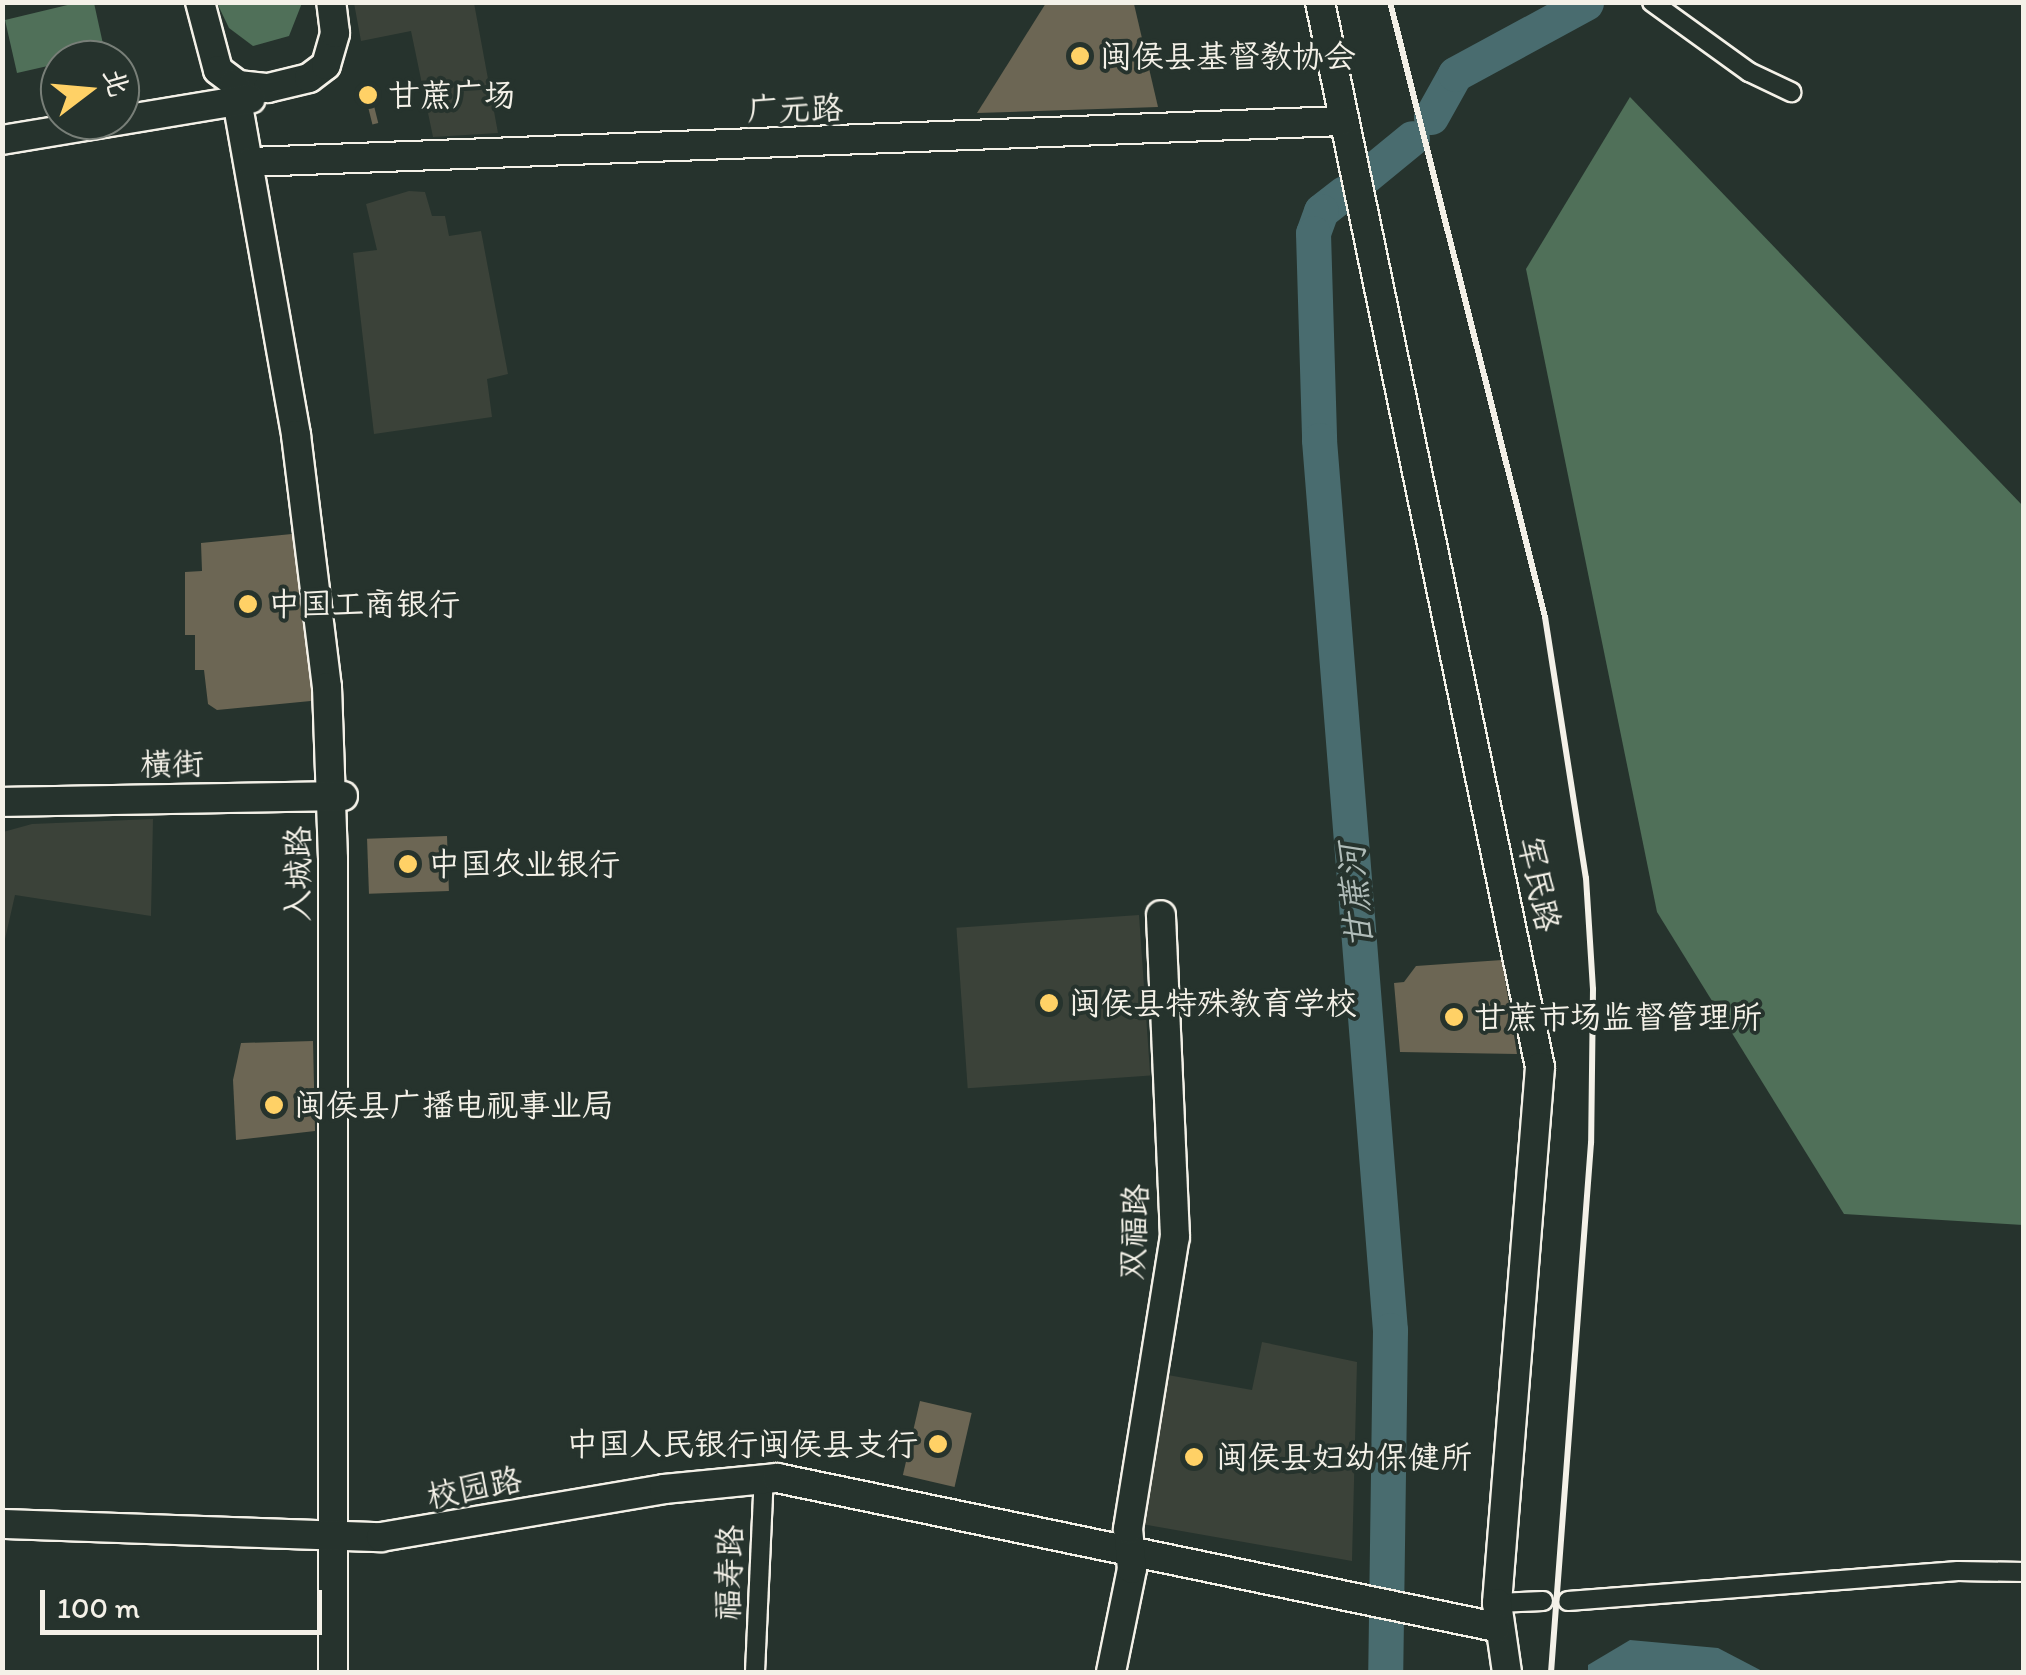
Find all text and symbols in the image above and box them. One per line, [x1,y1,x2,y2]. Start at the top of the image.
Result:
place label: 闽侯县基督教协会 [1100,37,1356,75]
north arrow [40,40,140,140]
marker: 闽侯县基督教协会 [1069,45,1091,67]
text: 北 [97,64,137,100]
place label: 甘蔗广场 [388,76,516,114]
marker: 甘蔗广场 [357,84,379,106]
street label: 广元路 [747,89,843,129]
place label: 中国工商银行 [268,585,460,623]
marker: 中国工商银行 [237,593,259,615]
street label: 横街 [140,744,204,784]
street label: 入城路 [279,826,317,922]
street label: 军民路 [1510,833,1568,935]
water label: 甘蔗河 [1330,842,1380,950]
place label: 中国农业银行 [428,845,620,883]
marker: 中国农业银行 [397,853,419,875]
place label: 闽侯县特殊教育学校 [1069,984,1357,1022]
marker: 闽侯县特殊教育学校 [1038,992,1060,1014]
place label: 甘蔗市场监督管理所 [1474,998,1762,1036]
marker: 甘蔗市场监督管理所 [1443,1006,1465,1028]
place label: 闽侯县广播电视事业局 [294,1086,614,1124]
marker: 闽侯县广播电视事业局 [263,1094,285,1116]
street label: 双福路 [1112,1183,1156,1281]
place label: 中国人民银行闽侯县支行 [566,1425,918,1463]
marker: 中国人民银行闽侯县支行 [927,1433,949,1455]
place label: 闽侯县妇幼保健所 [1216,1438,1472,1476]
marker: 闽侯县妇幼保健所 [1181,1444,1207,1470]
street label: 校园路 [423,1460,525,1516]
street label: 福寿路 [708,1524,750,1622]
scale bar [45,1570,328,1632]
text: 100 m [57,1589,140,1626]

